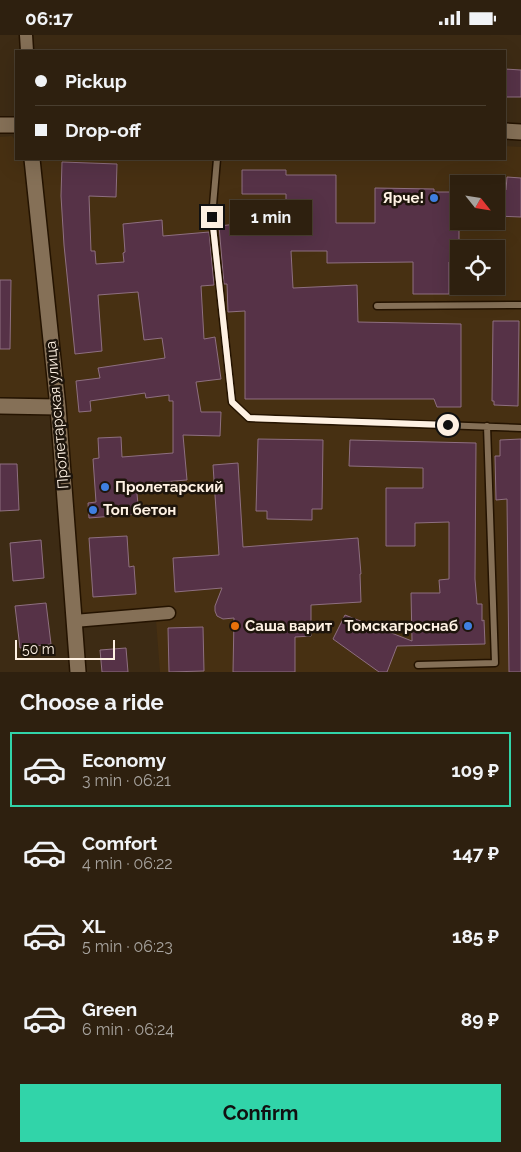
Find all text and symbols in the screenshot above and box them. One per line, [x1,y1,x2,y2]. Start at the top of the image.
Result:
text: 06:17 [25,7,73,29]
text: Pickup [65,70,127,92]
text: Drop-off [65,119,141,141]
north arrow [450,175,505,230]
map controls [450,175,505,295]
place label: Ярче! [383,189,424,207]
marker: Ярче! [428,192,440,204]
callout: 1 min [230,199,312,235]
route end [201,206,223,228]
text: 1 min [251,208,291,227]
button: locate [450,240,505,295]
street label: Пролетарская улица [42,340,72,490]
route start [437,414,459,436]
place label: Пролетарский [115,478,223,496]
marker: Пролетарский [99,481,111,493]
place label: Топ бетон [103,501,176,519]
marker: Топ бетон [87,504,99,516]
place label: Саша варит [245,617,333,635]
place label: Томскагроснаб [344,617,458,635]
marker: Саша варит [229,620,241,632]
marker: Томскагроснаб [462,620,474,632]
scale bar [15,637,115,660]
text: 50 m [22,641,55,657]
text: Choose a ride [20,689,164,715]
icon: car [22,747,67,792]
text: Economy [82,749,166,771]
text: 109 ₽ [451,759,499,781]
text: 3 min · 06:21 [82,771,171,790]
icon: car [22,830,67,875]
text: Comfort [82,832,157,854]
text: 147 ₽ [453,842,499,864]
text: 4 min · 06:22 [82,854,173,873]
icon: car [22,913,67,958]
text: XL [82,915,105,937]
text: 185 ₽ [452,925,499,947]
text: 5 min · 06:23 [82,937,173,956]
icon: car [22,996,67,1041]
text: Green [82,998,137,1020]
text: 89 ₽ [461,1008,499,1030]
text: 6 min · 06:24 [82,1020,174,1039]
button: Confirm [20,1084,501,1142]

